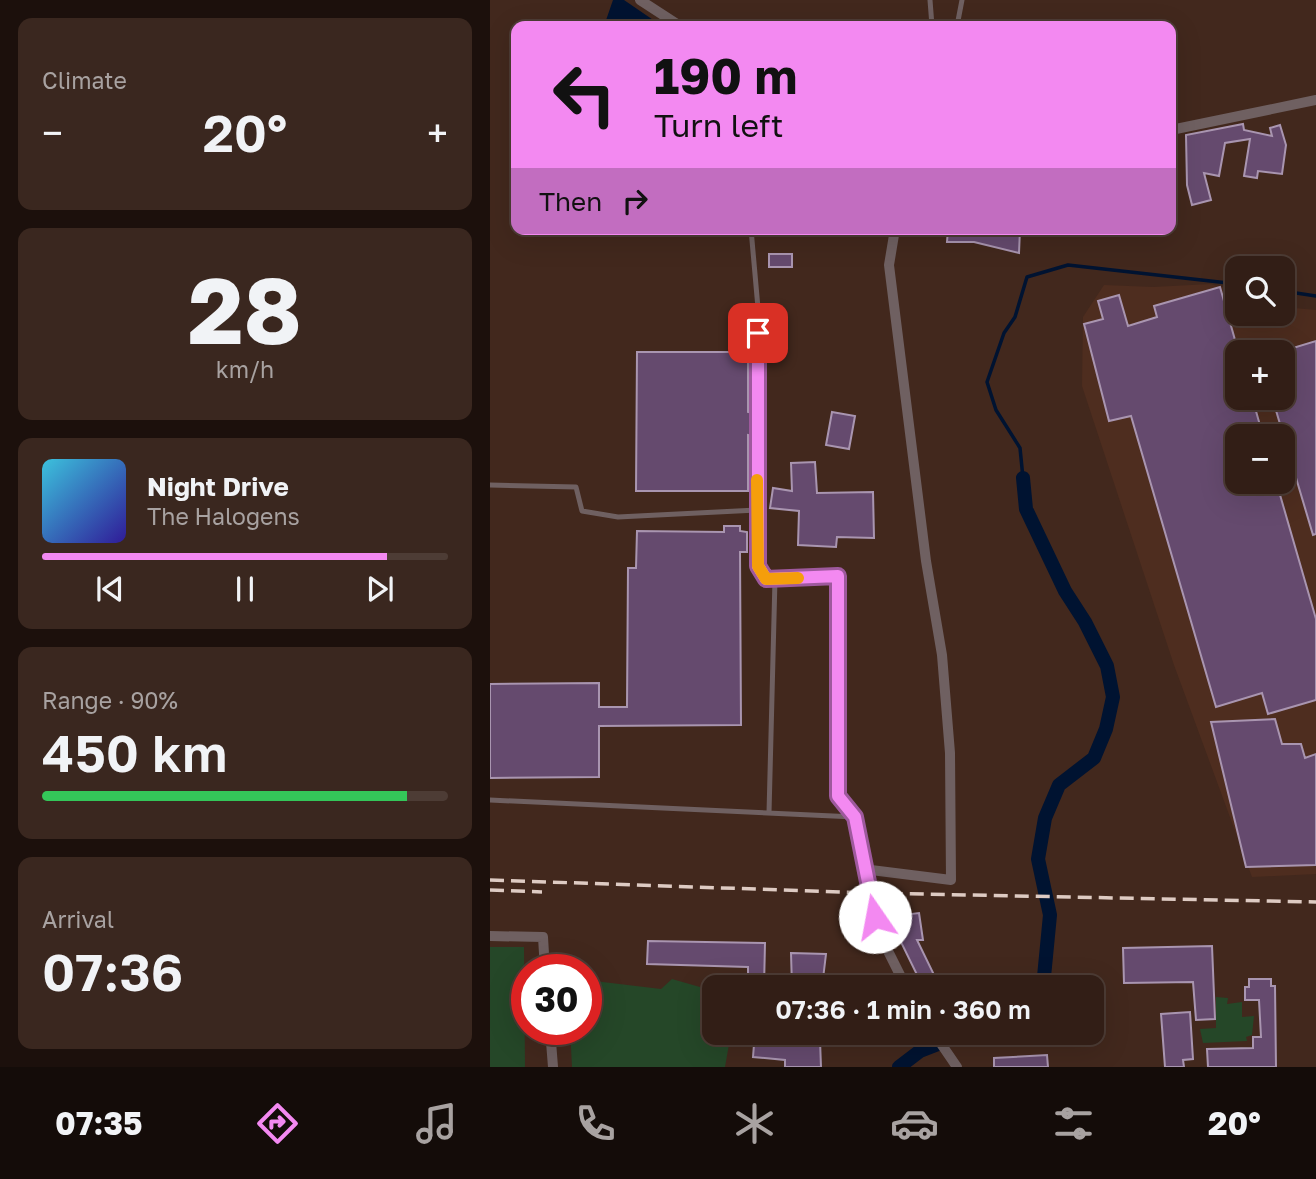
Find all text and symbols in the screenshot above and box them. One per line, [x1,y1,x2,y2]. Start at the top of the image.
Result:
text: 190 m [654,46,797,105]
icon: left [539,49,630,140]
text: Climate [42,66,127,94]
text: 20° [203,101,287,163]
text: Turn left [654,106,783,144]
text: − [42,110,63,155]
text: + [427,110,448,155]
icon: right [616,182,654,220]
text: Then [539,186,602,217]
text: 28 [188,255,302,364]
map controls [1225,256,1295,494]
button: search [1225,256,1295,326]
pin [728,303,788,363]
icon: arrive [739,314,777,352]
button: + [1225,340,1295,410]
text: km/h [216,355,274,383]
button: − [1225,424,1295,494]
text: Night Drive [147,471,289,502]
text: The Halogens [147,502,300,530]
icon: previous [91,570,129,608]
icon: pause [226,570,264,608]
icon: next [361,570,399,608]
text: Range · 90% [42,686,178,714]
text: 450 km [42,721,227,783]
position arrow [838,880,912,954]
text: Arrival [42,905,114,933]
text: 07:36 [42,940,183,1002]
speed limit sign: 30 [511,954,602,1045]
text: 07:36 · 1 min · 360 m [775,994,1031,1025]
icon: directions [253,1099,302,1148]
icon: music [412,1099,461,1148]
icon: phone [571,1099,620,1148]
icon: climate [730,1099,779,1148]
icon: car [890,1099,939,1148]
icon: filters [1049,1099,1098,1148]
text: 07:35 [55,1104,143,1142]
text: 20° [1208,1104,1261,1142]

